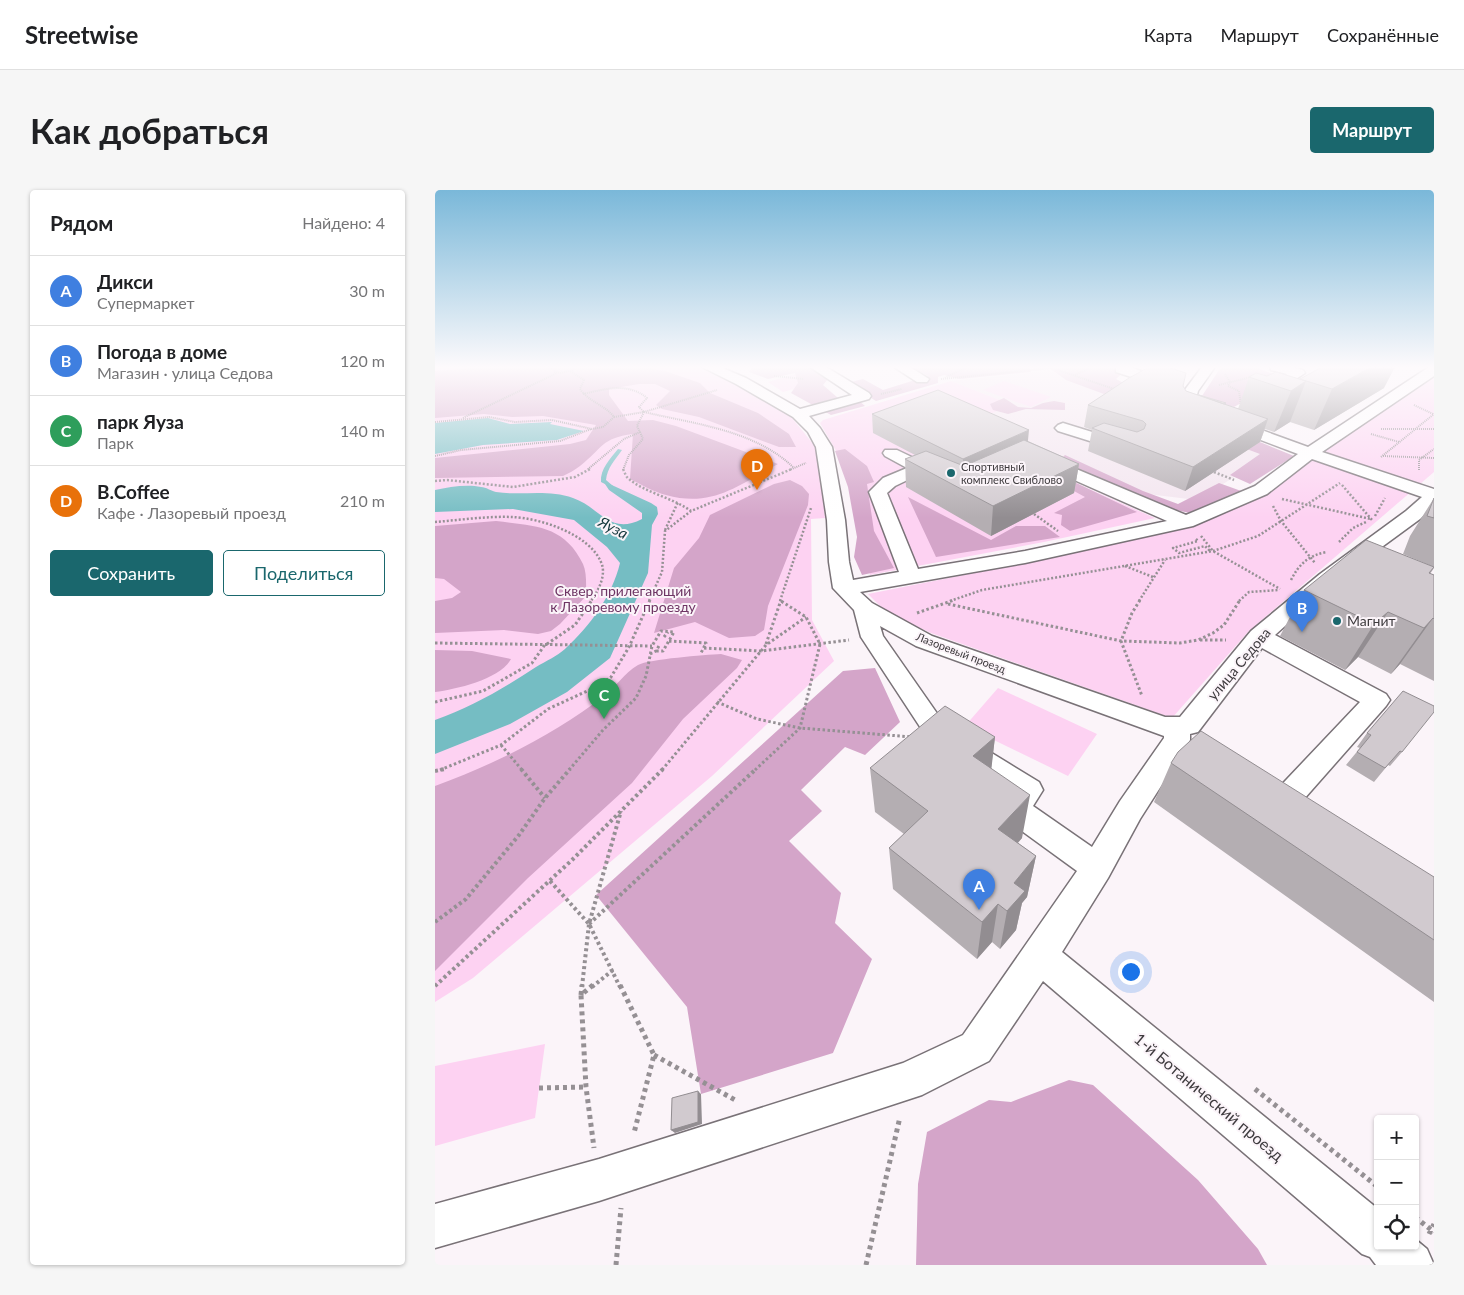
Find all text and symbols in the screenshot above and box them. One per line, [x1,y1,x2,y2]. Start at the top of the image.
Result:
text: Streetwise [25,20,138,49]
text: Карта [1144,24,1192,46]
text: Маршрут [1220,24,1299,46]
text: Сохранённые [1327,24,1439,46]
button: Маршрут [1310,107,1434,153]
text: Как добраться [30,109,269,151]
text: Рядом [50,210,113,235]
text: Найдено: 4 [302,213,385,232]
text: Дикси [97,270,153,293]
text: A [60,281,72,300]
text: 30 m [349,281,385,300]
text: Супермаркет [97,293,195,312]
text: Погода в доме [97,340,227,363]
text: B [61,351,71,370]
text: 120 m [340,351,385,370]
text: Магазин · улица Седова [97,363,273,382]
text: парк Яуза [97,410,184,433]
text: C [61,421,71,440]
text: 140 m [340,421,385,440]
text: Парк [97,433,134,452]
pin: D [741,449,773,490]
place label: Спортивный комплекс Свиблово [961,460,1062,486]
marker: Спортивный комплекс Свиблово [945,467,957,479]
text: B.Coffee [97,480,170,503]
text: D [60,491,72,510]
text: 210 m [340,491,385,510]
text: Кафе · Лазоревый проезд [97,503,286,522]
water label: Яуза [595,512,631,542]
button: Сохранить [50,550,213,596]
button: Поделиться [223,550,385,596]
park label: Сквер, прилегающий к Лазоревому проезду [550,582,697,615]
pin: B [1286,591,1318,632]
place label: Магнит [1347,612,1396,629]
marker: Магнит [1331,615,1343,627]
street label: улица Седова [1204,624,1274,703]
street label: Лазоревый проезд [914,629,1008,676]
pin: C [588,678,620,719]
pin: A [963,869,995,910]
your location [1118,959,1144,985]
street label: 1-й Ботанический проезд [1131,1029,1288,1165]
map controls [1374,1115,1419,1250]
button: + [1374,1115,1419,1160]
button: − [1374,1160,1419,1205]
button: locate [1374,1205,1419,1250]

